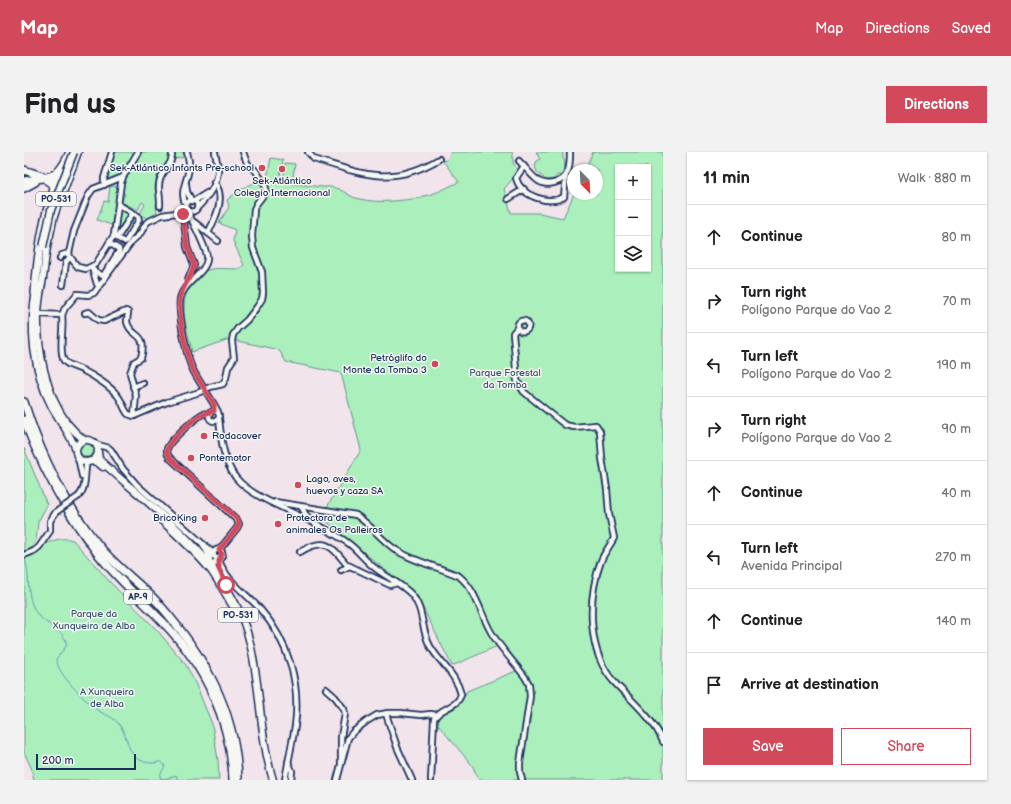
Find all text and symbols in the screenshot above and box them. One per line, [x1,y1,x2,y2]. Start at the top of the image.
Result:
text: Map [20,17,58,40]
text: Map [815,20,843,37]
text: Directions [865,20,930,37]
text: Saved [952,20,991,37]
button: Directions [886,86,987,123]
text: Find us [24,88,116,121]
place label: Sek-Atlántico Infants Pre-school [110,162,254,174]
marker: Sek-Atlántico Infants Pre-school [257,163,267,173]
marker: Sek-Atlántico Colegio Internacional [277,164,287,174]
north arrow [567,164,603,200]
map controls [615,164,651,272]
button: + [615,164,651,200]
text: 11 min [703,168,750,188]
text: Walk · 880 m [898,170,971,186]
place label: Sek-Atlántico Colegio Internacional [234,175,330,199]
road number: PO-531 [36,192,76,206]
button: − [615,200,651,236]
route end [174,205,192,223]
icon: ahead [703,226,725,248]
text: Continue [741,227,803,246]
text: 80 m [942,229,971,245]
button: layers [615,236,651,272]
text: Turn right [741,283,806,302]
icon: right [703,290,725,312]
text: 70 m [943,293,971,309]
text: Polígono Parque do Vao 2 [741,302,892,318]
text: Turn left [741,347,798,366]
place label: Petróglifo do Monte da Tomba 3 [343,352,427,376]
icon: left [703,354,725,376]
text: 190 m [937,357,971,373]
marker: Petróglifo do Monte da Tomba 3 [430,359,440,369]
text: Polígono Parque do Vao 2 [741,366,892,382]
park label: Parque Forestal da Tomba [469,367,541,391]
text: Turn right [741,411,806,430]
icon: right [703,418,725,440]
text: 90 m [942,421,971,437]
place label: Rodacover [212,430,262,442]
text: Polígono Parque do Vao 2 [741,430,892,446]
marker: Rodacover [199,431,209,441]
place label: Pontemotor [199,452,251,464]
marker: Pontemotor [186,453,196,463]
place label: Lago, aves, huevos y caza SA [306,473,384,497]
marker: Lago, aves, huevos y caza SA [293,480,303,490]
icon: ahead [703,482,725,504]
text: Continue [741,483,803,502]
text: 40 m [941,485,971,501]
place label: BricoKing [153,512,197,524]
place label: Protectora de animales Os Palleiros [286,512,383,536]
marker: BricoKing [200,513,210,523]
marker: Protectora de animales Os Palleiros [273,519,283,529]
text: Turn left [741,539,798,558]
icon: left [703,546,725,568]
text: 270 m [935,549,971,565]
text: Avenida Principal [741,558,842,574]
route start [217,576,235,594]
road number: AP-9 [124,590,152,604]
park label: Parque da Xunqueira de Alba [52,608,135,632]
road number: PO-531 [218,608,258,622]
icon: ahead [703,610,725,632]
text: Continue [741,611,803,630]
text: 140 m [936,613,971,629]
icon: arrive [703,674,725,696]
text: Arrive at destination [741,675,879,694]
park label: A Xunqueira de Alba [80,686,134,710]
button: Save [703,728,833,765]
button: Share [841,728,971,765]
scale bar [36,752,136,771]
text: 200 m [42,754,74,767]

